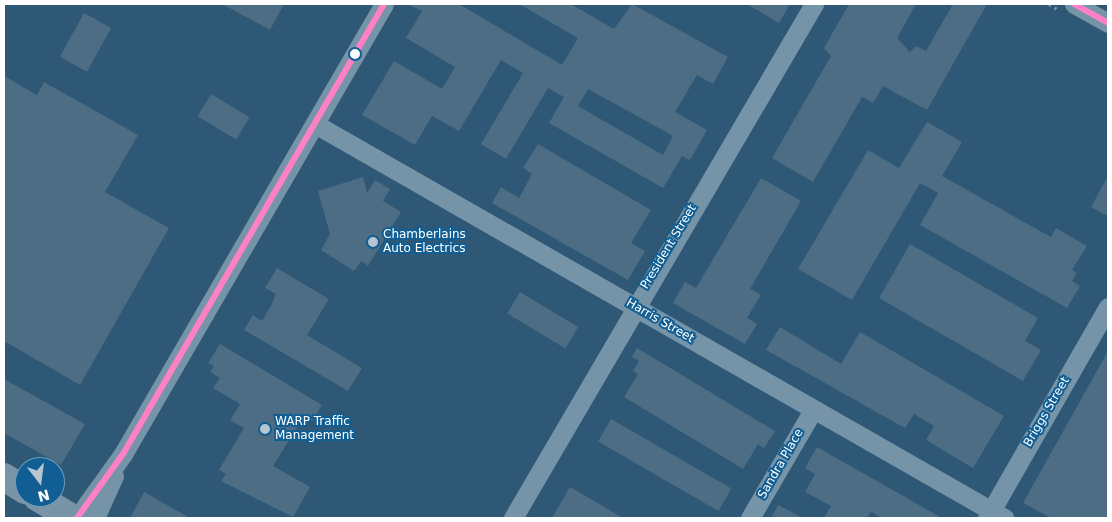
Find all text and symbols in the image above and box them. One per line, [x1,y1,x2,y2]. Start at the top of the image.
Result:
unlabelled marker [350,49,360,59]
street label: President Street [638,202,700,292]
place label: Chamberlains Auto Electrics [383,228,466,256]
marker: Chamberlains Auto Electrics [367,236,379,248]
street label: Harris Street [624,296,696,346]
street label: Briggs Street [1021,375,1073,449]
place label: WARP Traffic Management [275,415,354,443]
marker: WARP Traffic Management [259,423,271,435]
street label: Sandra Place [755,427,807,501]
north arrow [15,457,65,507]
text: N [36,486,51,505]

